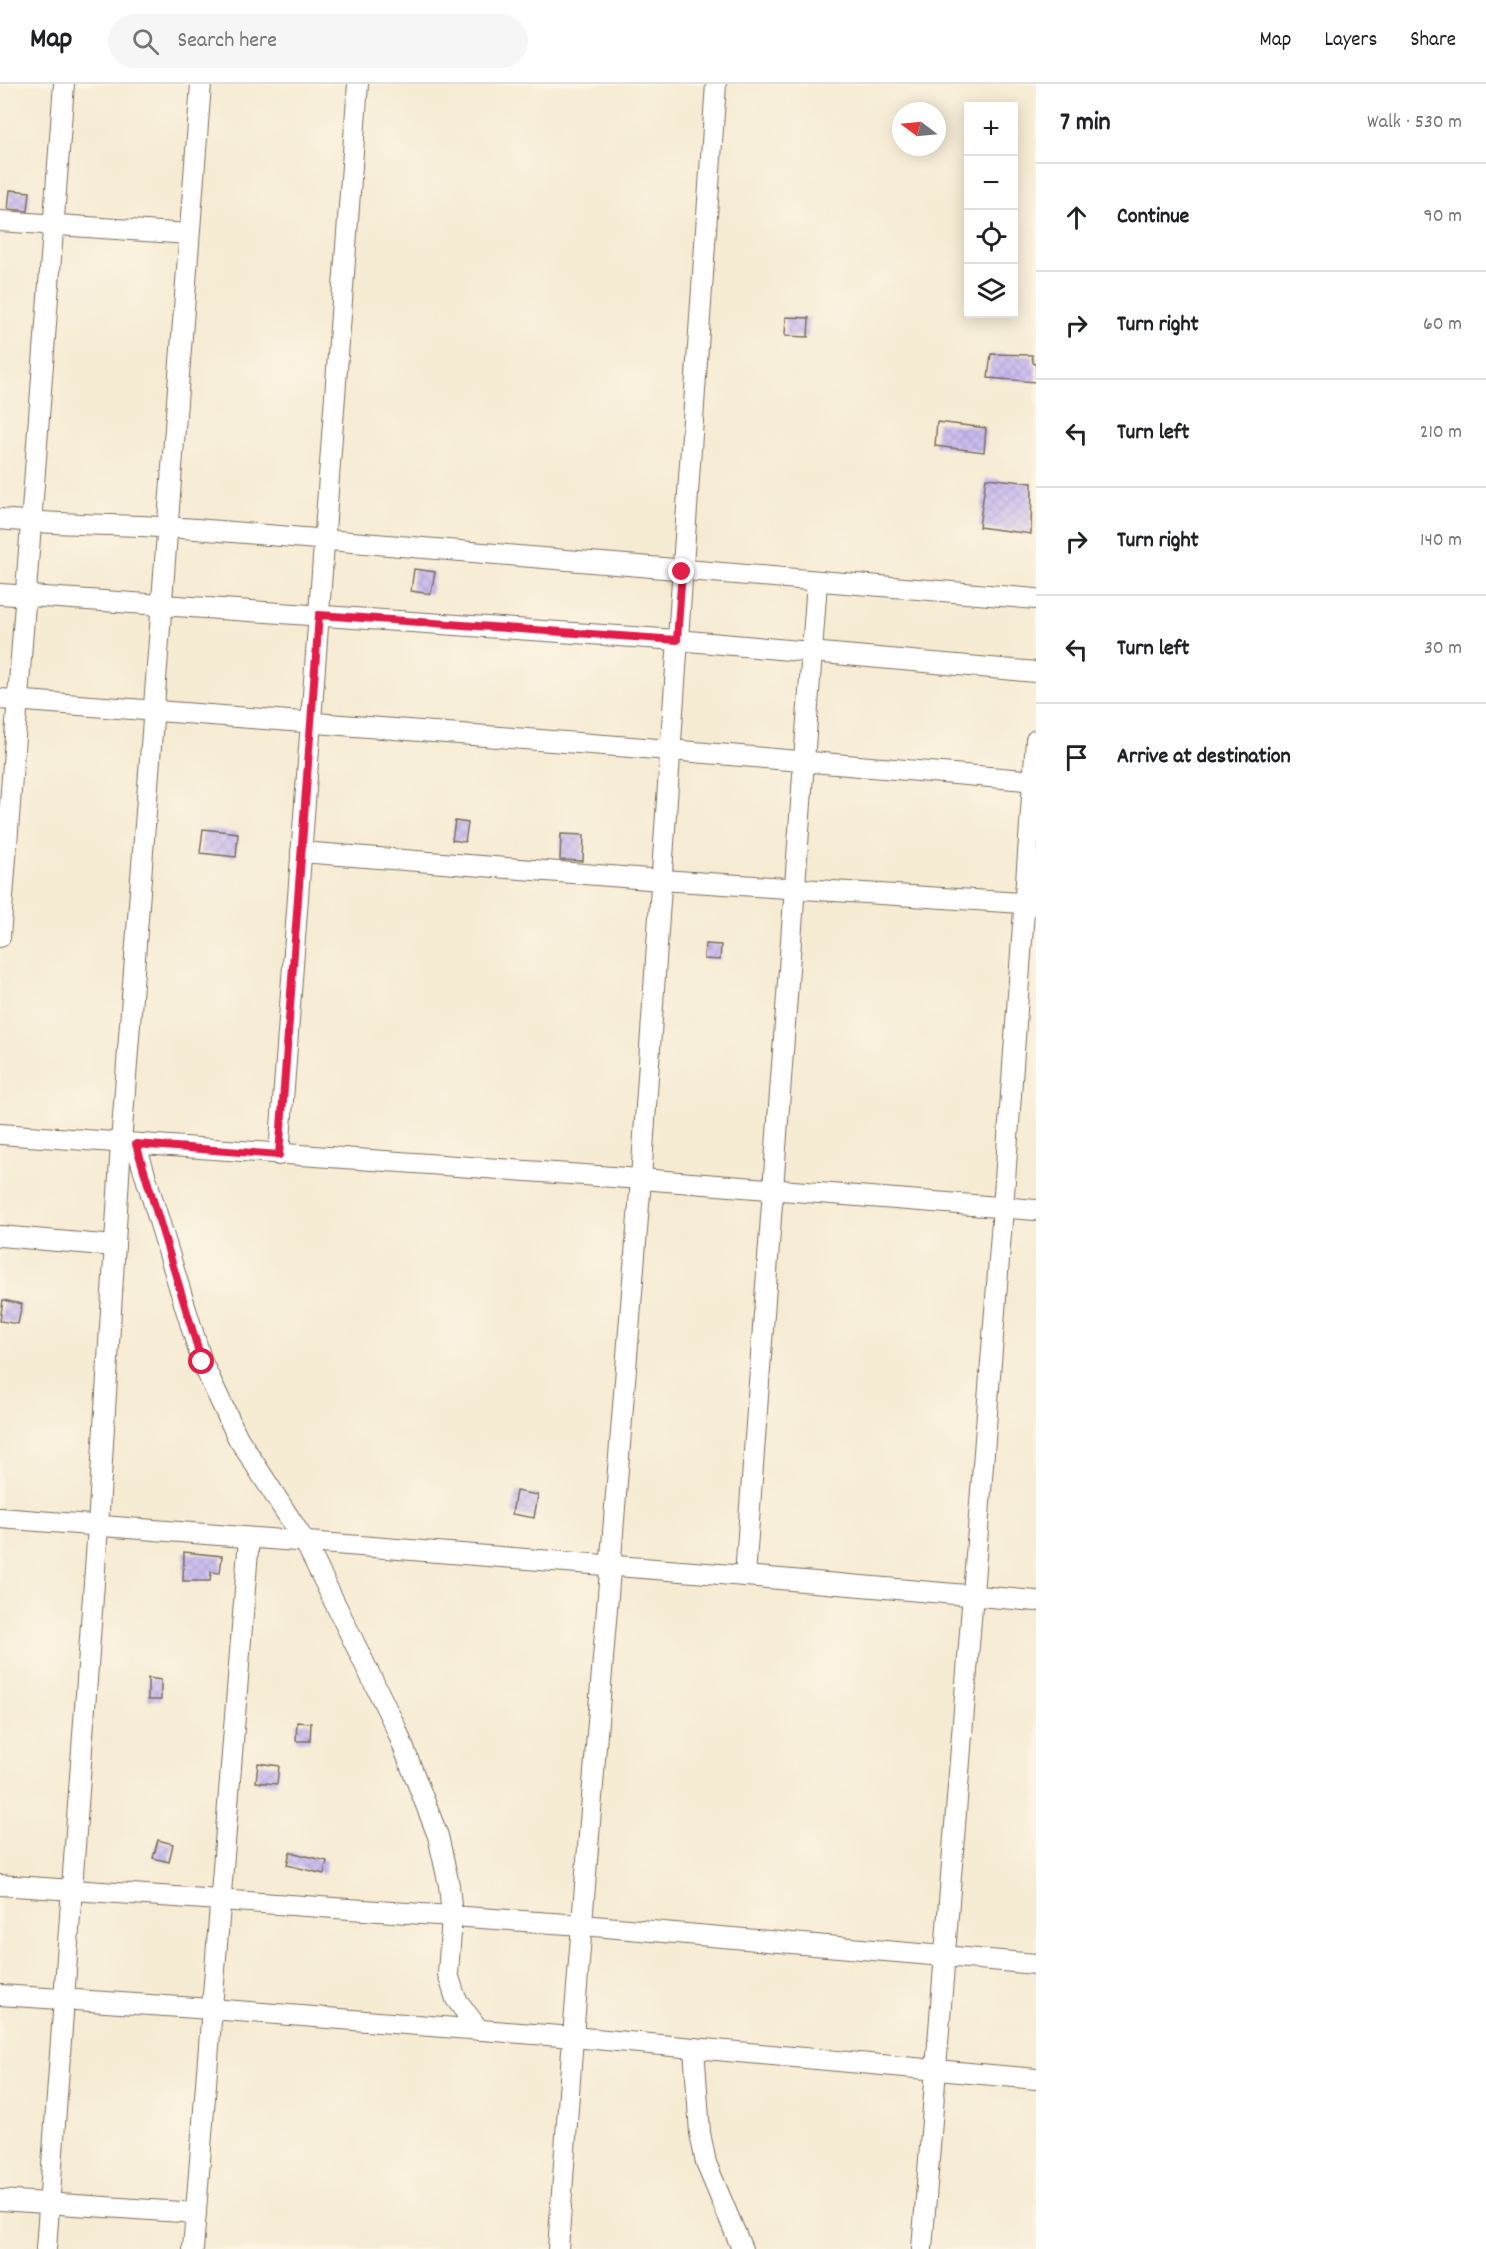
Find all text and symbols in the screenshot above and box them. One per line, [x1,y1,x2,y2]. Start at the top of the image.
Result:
search box [108,14,528,68]
text: Map [30,21,72,61]
icon: search [129,25,162,58]
text: Search here [177,26,277,57]
text: Map [1260,26,1291,56]
text: Layers [1324,26,1377,56]
text: Share [1410,26,1456,56]
north arrow [892,102,946,156]
map controls [964,102,1018,318]
button: + [964,102,1018,156]
text: 7 min [1060,105,1111,142]
text: Walk · 530 m [1367,109,1462,137]
button: − [964,156,1018,210]
icon: ahead [1060,201,1093,234]
text: Continue [1117,202,1189,233]
text: 90 m [1424,203,1462,231]
button: locate [964,210,1018,264]
button: layers [964,264,1018,318]
icon: right [1060,309,1093,342]
text: Turn right [1117,310,1199,341]
text: 60 m [1423,311,1462,339]
icon: left [1060,417,1093,450]
text: Turn left [1117,418,1189,449]
text: 210 m [1420,419,1462,447]
icon: right [1060,525,1093,558]
text: Turn right [1117,526,1199,557]
text: 140 m [1420,527,1462,555]
route end [668,558,694,584]
icon: left [1060,633,1093,666]
text: Turn left [1117,634,1189,665]
text: 30 m [1424,635,1462,663]
icon: arrive [1060,741,1093,774]
text: Arrive at destination [1117,742,1291,773]
route start [188,1348,214,1374]

